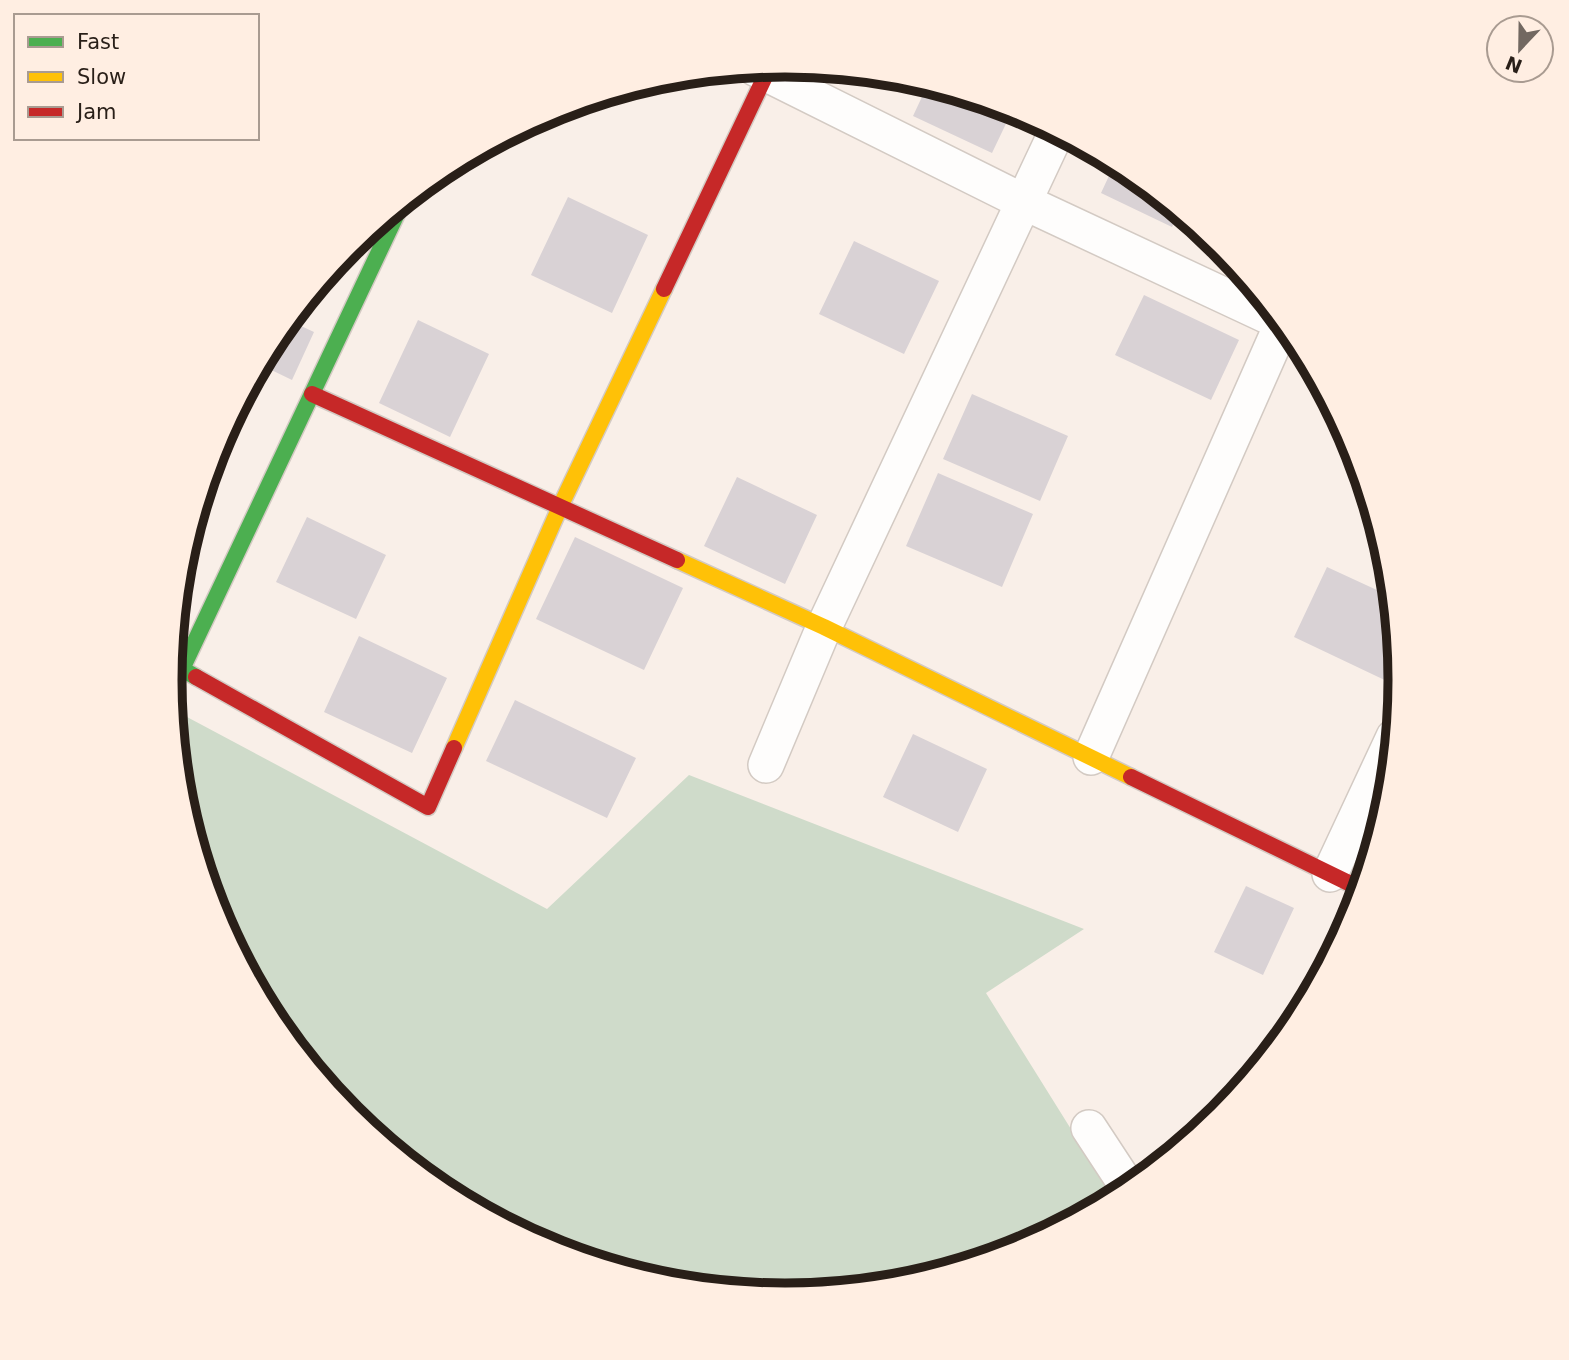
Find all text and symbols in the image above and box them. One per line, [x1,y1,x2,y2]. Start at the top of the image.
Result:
legend [14,14,259,140]
north arrow [1485,14,1555,84]
text: Fast [77,30,119,54]
text: N [1502,52,1525,78]
text: Slow [77,65,126,89]
text: Jam [75,100,117,124]

